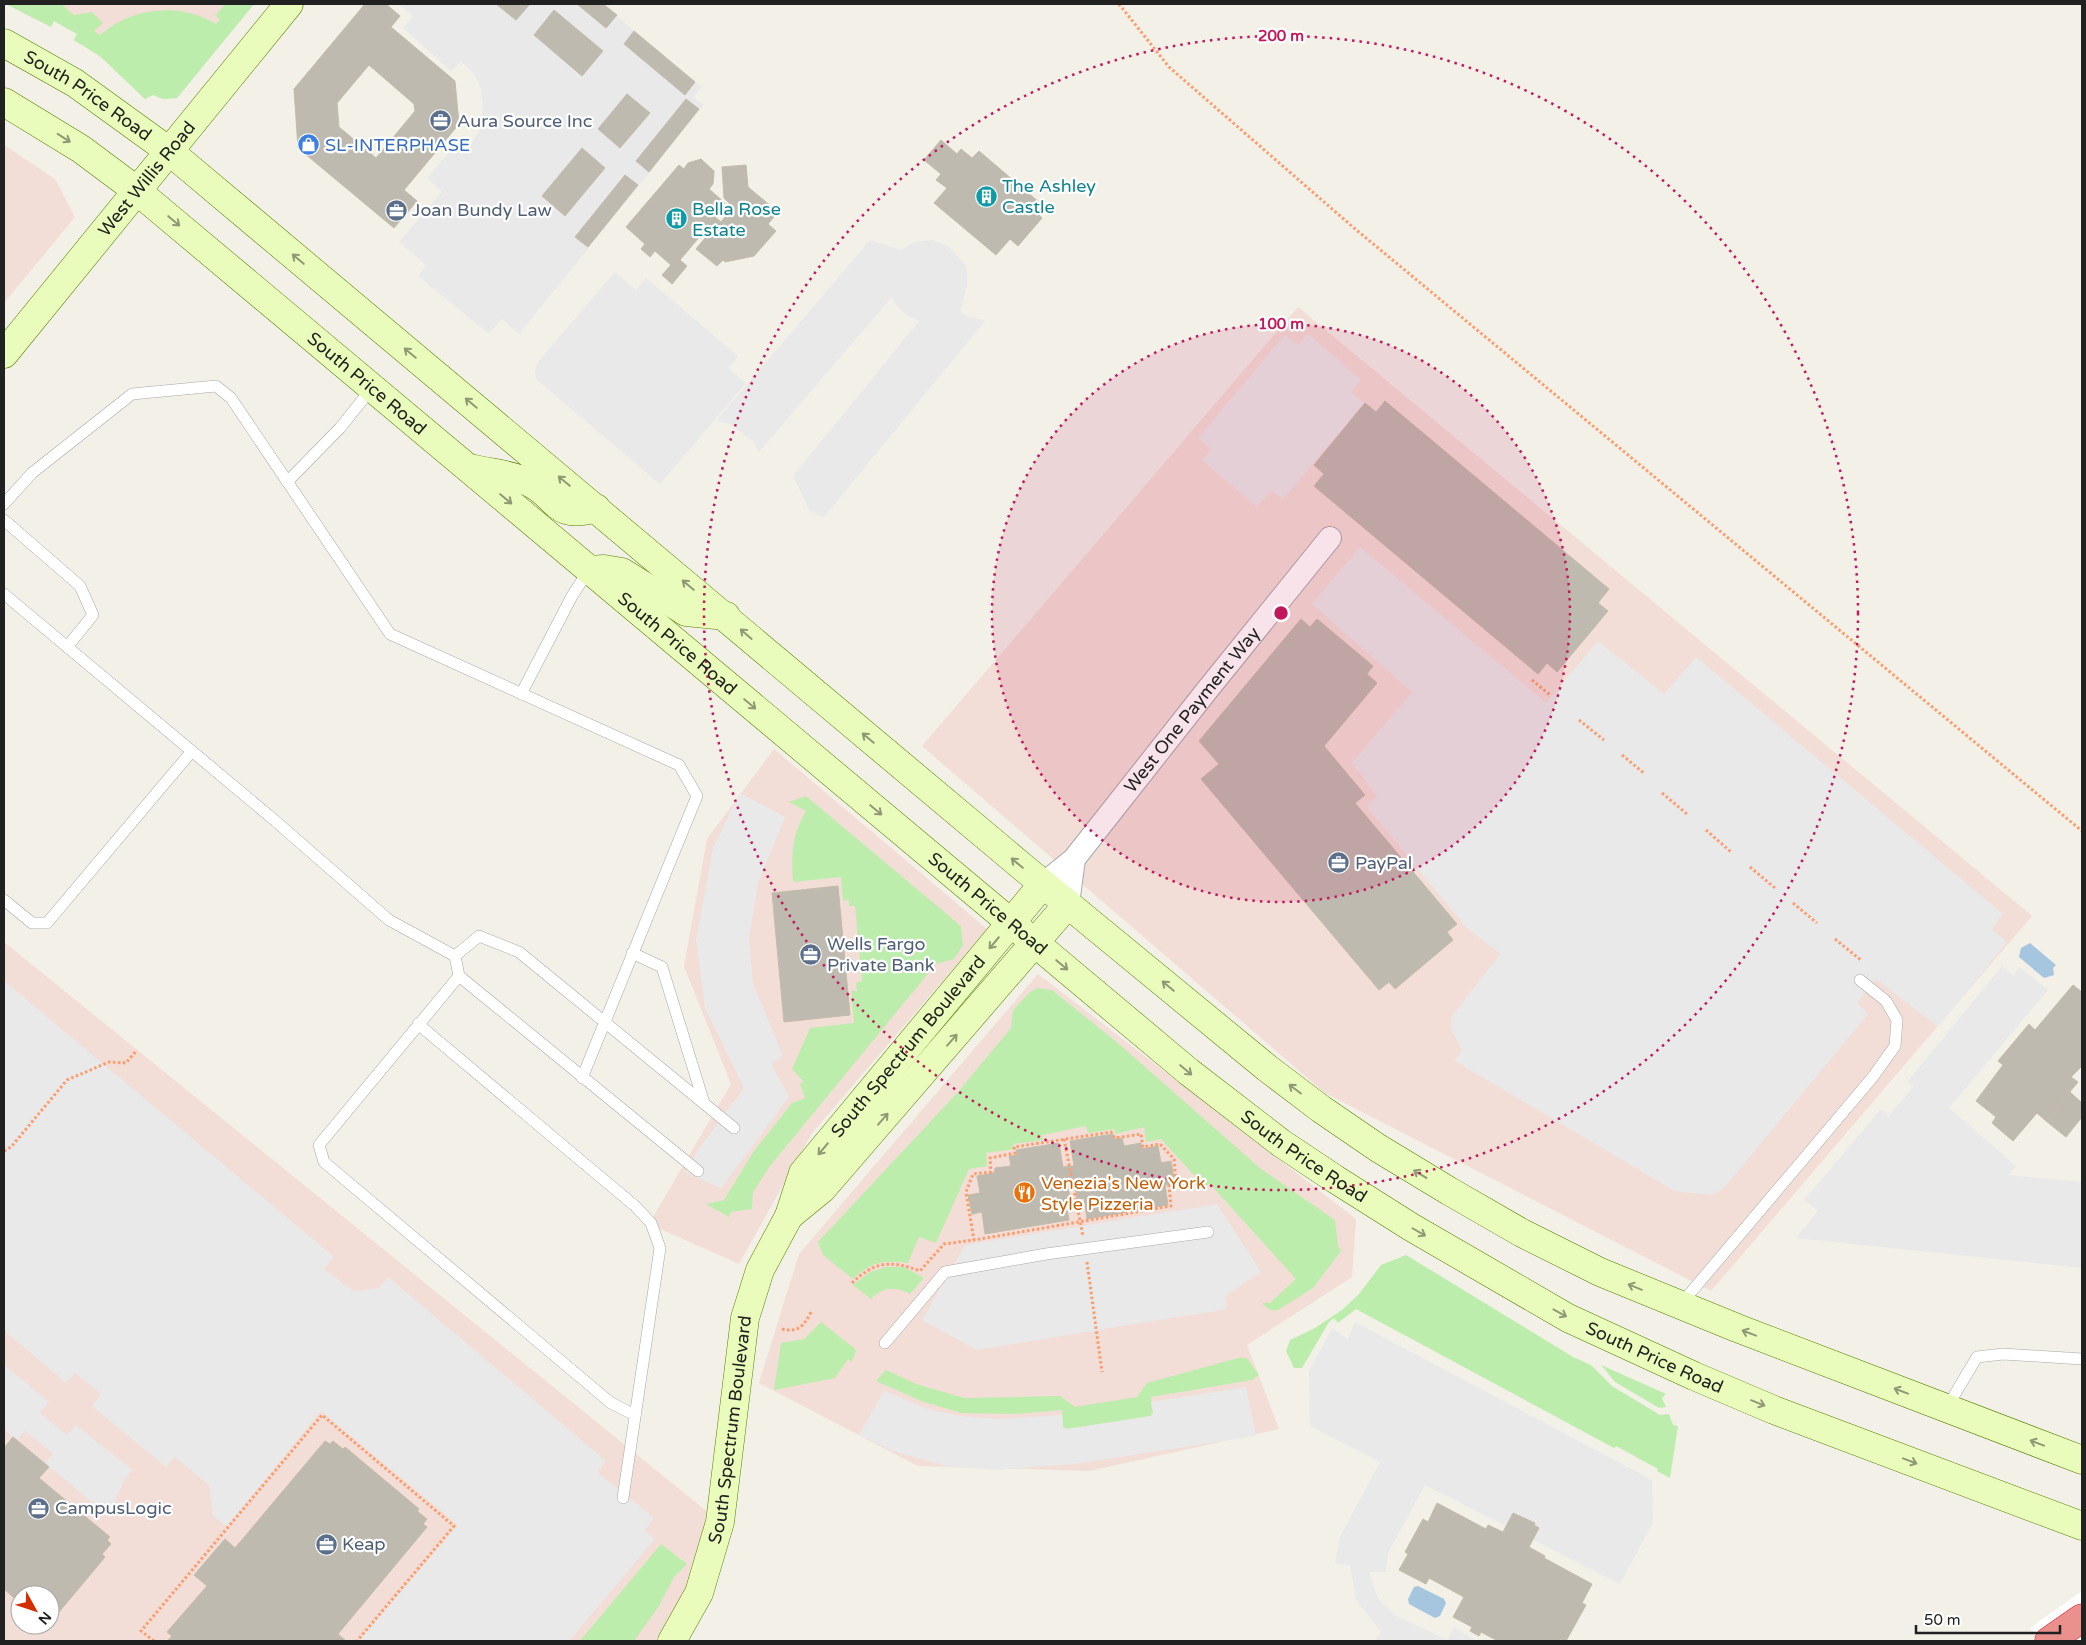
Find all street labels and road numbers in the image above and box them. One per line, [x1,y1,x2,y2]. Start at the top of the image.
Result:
street label: South Price Road [20,46,156,146]
street label: West Willis Road [93,117,200,241]
street label: South Price Road [303,327,431,440]
street label: South Price Road [613,587,741,700]
street label: West One Payment Way [1119,622,1265,797]
street label: South Price Road [924,847,1052,960]
street label: South Spectrum Boulevard [826,951,990,1142]
street label: South Price Road [1236,1105,1371,1207]
street label: South Spectrum Boulevard [703,1314,756,1546]
street label: South Price Road [1582,1317,1727,1398]

